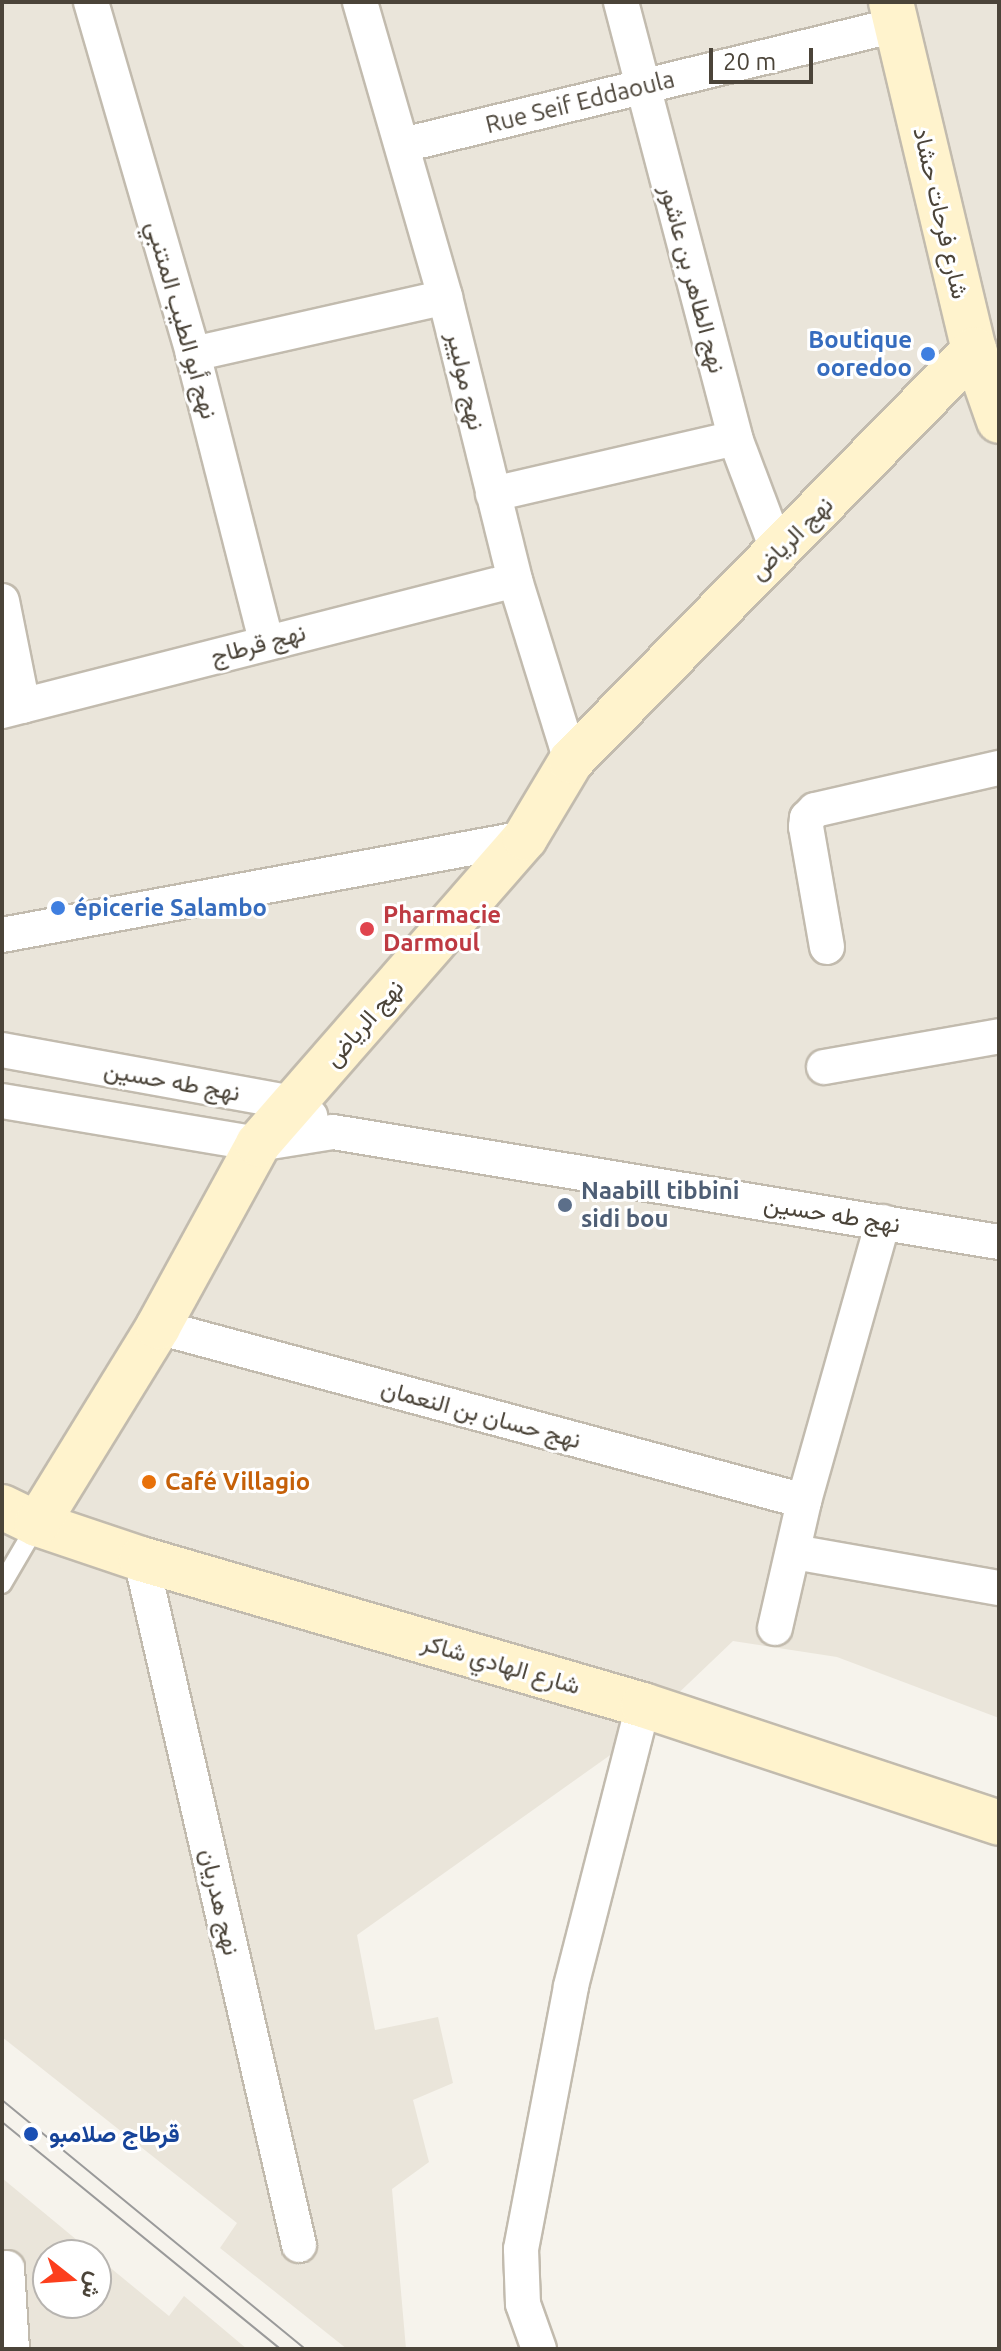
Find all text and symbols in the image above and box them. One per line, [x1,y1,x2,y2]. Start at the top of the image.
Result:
scale bar [713,32,817,82]
text: 20 m [723,48,776,75]
street label: Rue Seif Eddaoula [483,65,677,139]
street label: شارع فرحات حشاد [907,124,975,302]
street label: نهج الطاهر بن عاشور [654,182,732,376]
street label: نهج أبو الطيب المتنبي [140,218,224,422]
place label: Boutique ooredoo [808,326,912,382]
street label: نهج موليير [441,329,491,433]
marker: Boutique ooredoo [919,345,937,363]
street label: نهج الرياض [743,490,839,586]
street label: نهج قرطاج [207,618,309,670]
place label: épicerie Salambo [74,894,267,922]
marker: épicerie Salambo [49,899,67,917]
place label: Pharmacie Darmoul [383,901,501,957]
marker: Pharmacie Darmoul [358,920,376,938]
street label: نهج الرياض [318,973,410,1073]
street label: نهج طه حسين [102,1055,242,1107]
place label: Naabill tibbini sidi bou [581,1177,739,1233]
street label: نهج طه حسين [762,1189,902,1239]
marker: Naabill tibbini sidi bou [556,1196,574,1214]
street label: نهج حسان بن النعمان [378,1373,584,1455]
place label: Café Villagio [165,1468,310,1496]
marker: Café Villagio [140,1473,158,1491]
street label: شارع الهادي شاكر [418,1628,584,1700]
street label: نهج هدريان [194,1846,246,1958]
place label: قرطاج صلامبو [49,2120,180,2148]
marker: قرطاج صلامبو [20,2123,42,2145]
north arrow [32,2239,112,2319]
text: ش [78,2269,109,2302]

